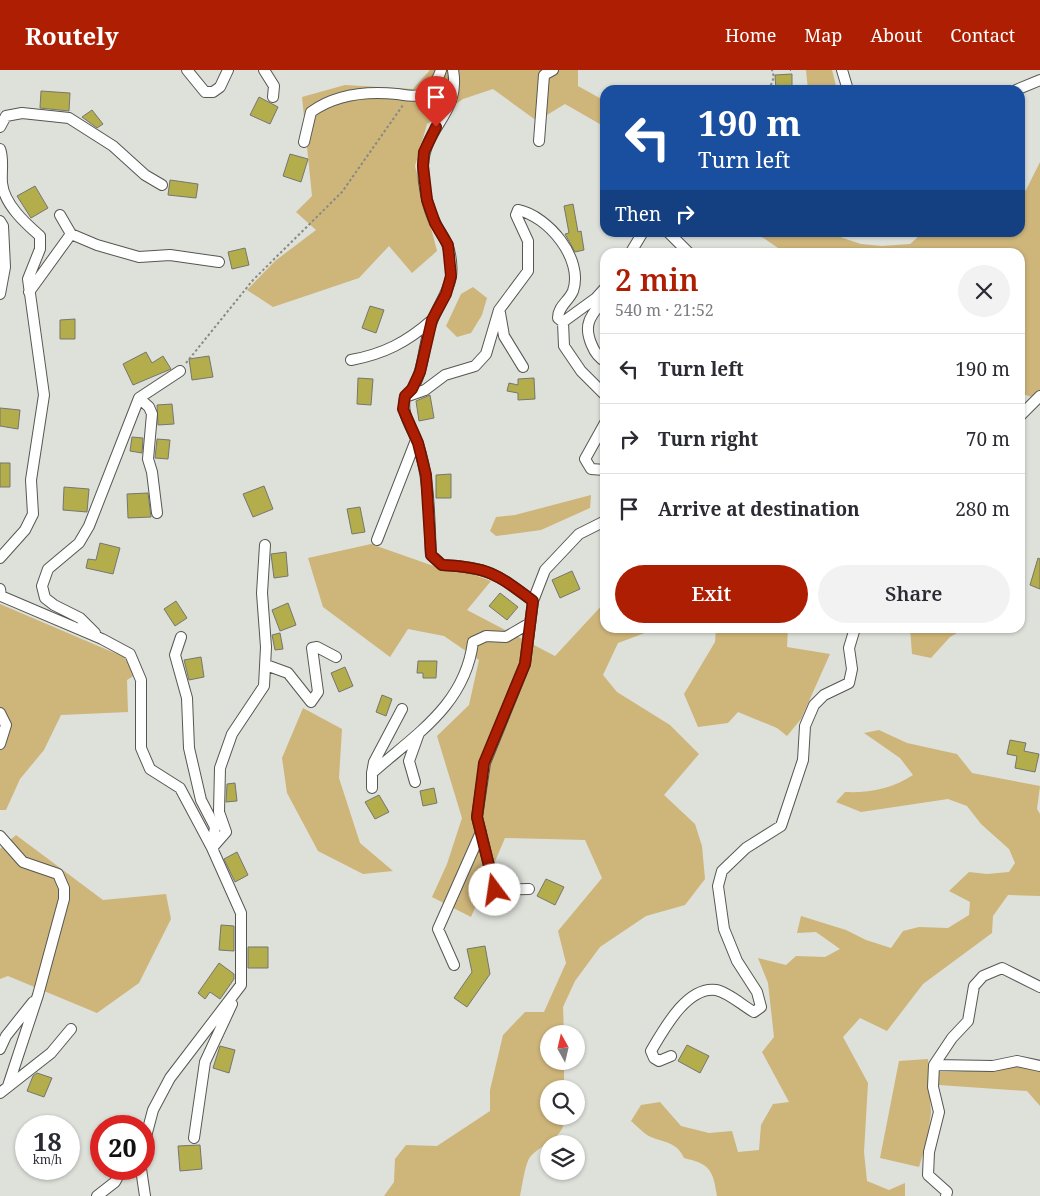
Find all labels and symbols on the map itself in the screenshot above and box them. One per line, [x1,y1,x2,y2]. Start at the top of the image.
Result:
pin [415,76,457,127]
position arrow [468,863,520,915]
north arrow [540,1025,585,1070]
speed limit sign: 20 [90,1115,155,1180]

